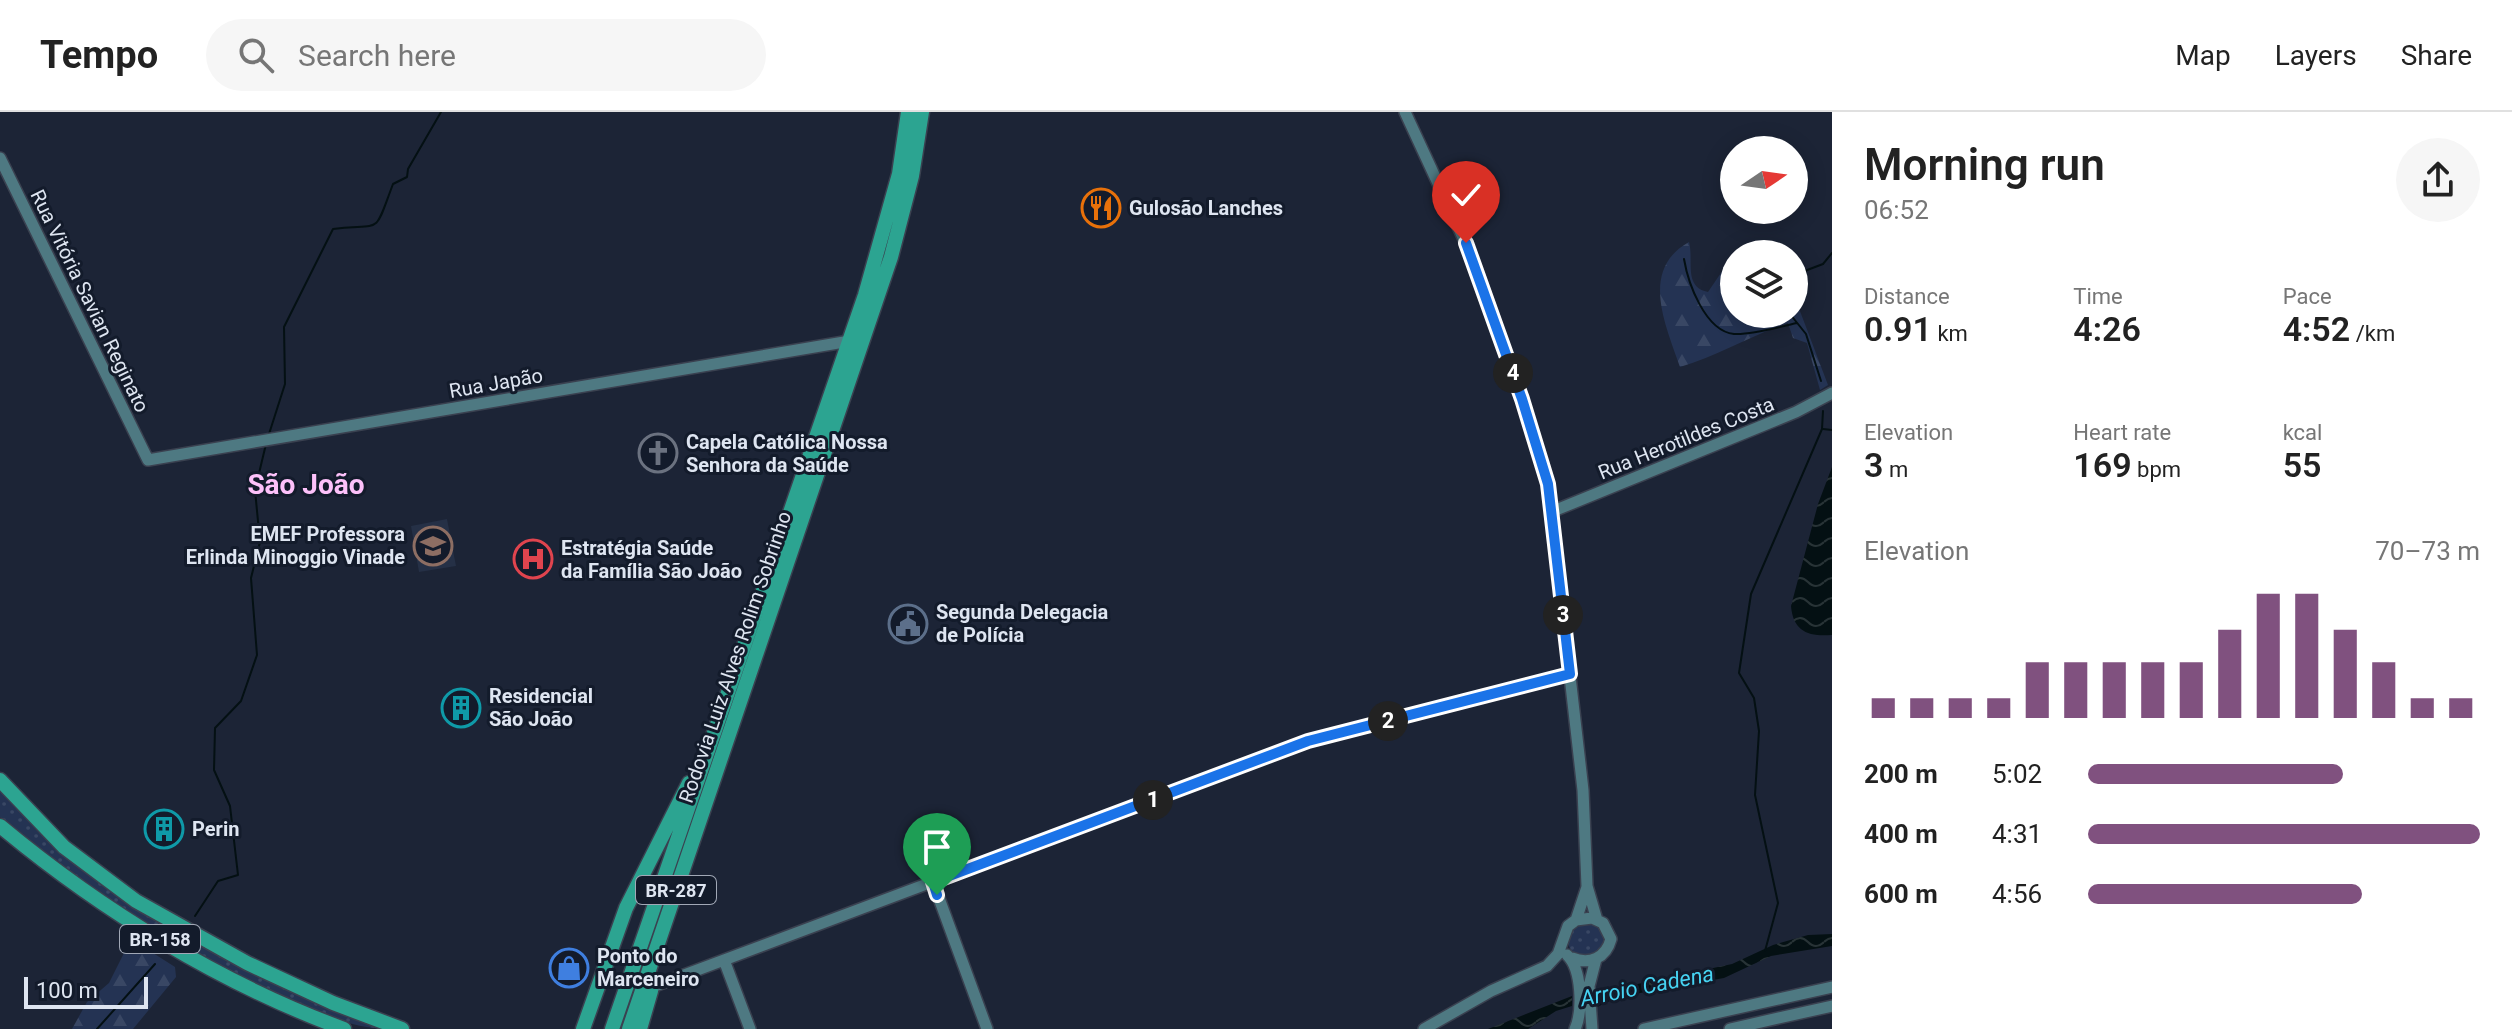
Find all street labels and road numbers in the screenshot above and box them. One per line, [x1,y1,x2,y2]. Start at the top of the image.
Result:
street label: Rua Vitória Savian Reginato [26,186,154,416]
street label: Rua Japão [447,363,545,403]
street label: Rua Herotildes Costa [1595,392,1777,484]
street label: Rodovia Luiz Alves Rolim Sobrinho [674,508,796,806]
road number: BR-287 [636,876,716,904]
road number: BR-158 [120,925,200,953]

